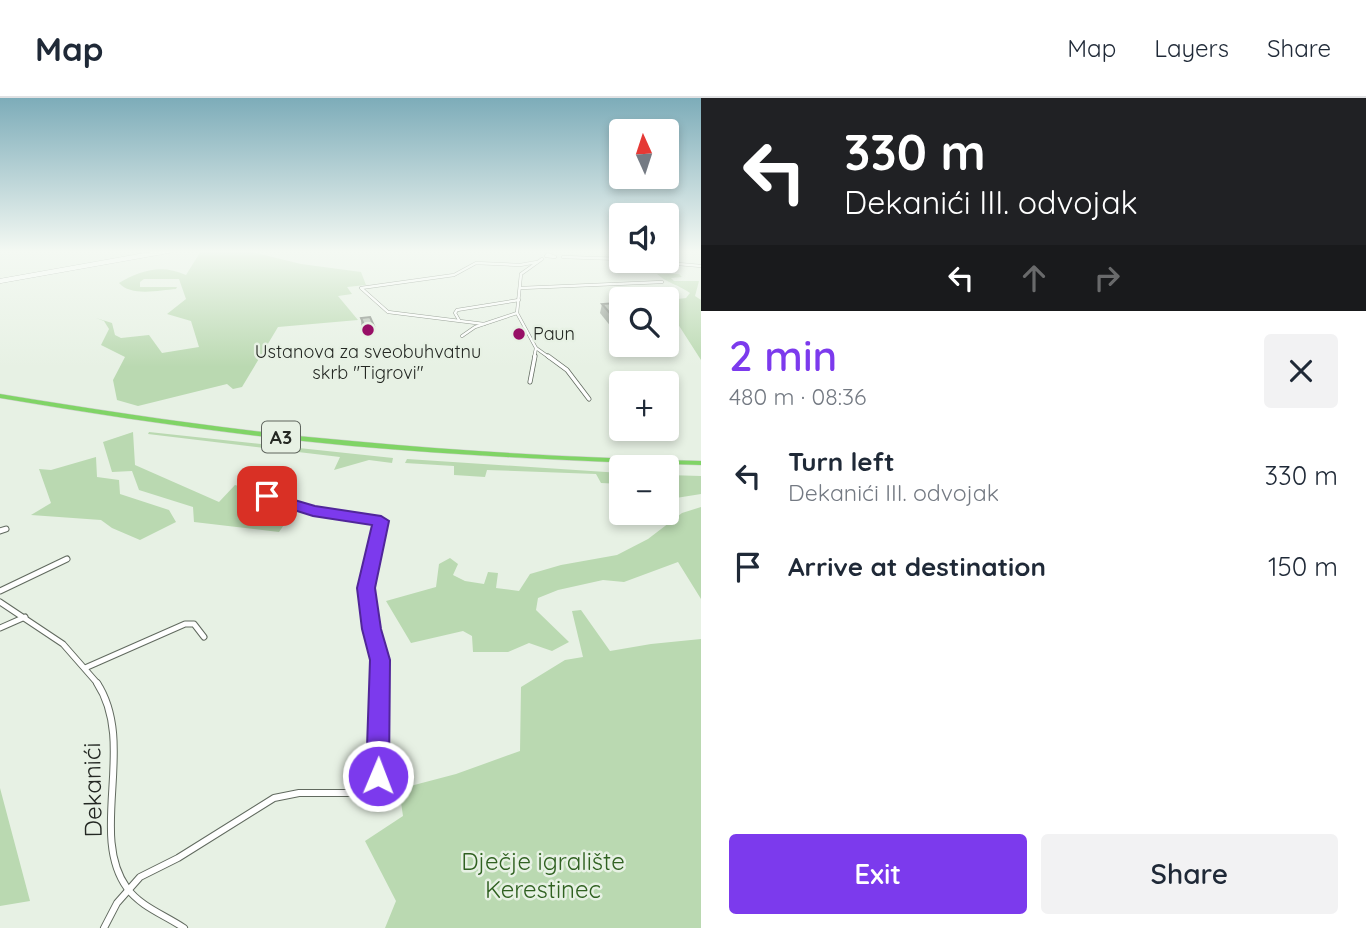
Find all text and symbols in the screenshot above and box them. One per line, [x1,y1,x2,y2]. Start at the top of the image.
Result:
text: Map [35,28,103,69]
text: Map [1067,33,1116,63]
text: Layers [1154,33,1229,63]
text: Share [1267,33,1331,63]
north arrow [609,119,679,189]
map controls [609,119,679,525]
text: 330 m [844,121,986,182]
icon: left [729,126,820,217]
text: Dekanići III. odvojak [844,182,1138,222]
button: sound [609,203,679,273]
icon: left [942,259,980,297]
icon: ahead [1015,259,1053,297]
icon: right [1088,259,1126,297]
button: search [609,287,679,357]
marker: Ustanova za sveobuhvatnu skrb "Tigrovi" [360,322,376,338]
place label: Paun [533,322,575,345]
marker: Paun [511,326,527,342]
text: 2 min [729,329,837,382]
button: close [1264,334,1338,408]
place label: Ustanova za sveobuhvatnu skrb "Tigrovi" [255,340,481,384]
button: + [609,371,679,441]
text: 480 m · 08:36 [729,382,866,411]
road number: A3 [262,422,300,452]
text: Turn left [788,445,895,478]
button: − [609,455,679,525]
icon: left [729,457,767,495]
text: 330 m [1264,459,1338,492]
pin [237,466,297,526]
icon: arrive [248,477,286,515]
text: Dekanići III. odvojak [788,478,999,507]
icon: arrive [729,548,767,586]
text: Arrive at destination [788,550,1046,583]
text: 150 m [1268,550,1338,583]
position arrow [341,739,415,813]
street label: Dekanići [76,742,108,838]
button: Exit [729,834,1027,914]
button: Share [1041,834,1338,914]
park label: Dječje igralište Kerestinec [461,846,625,904]

